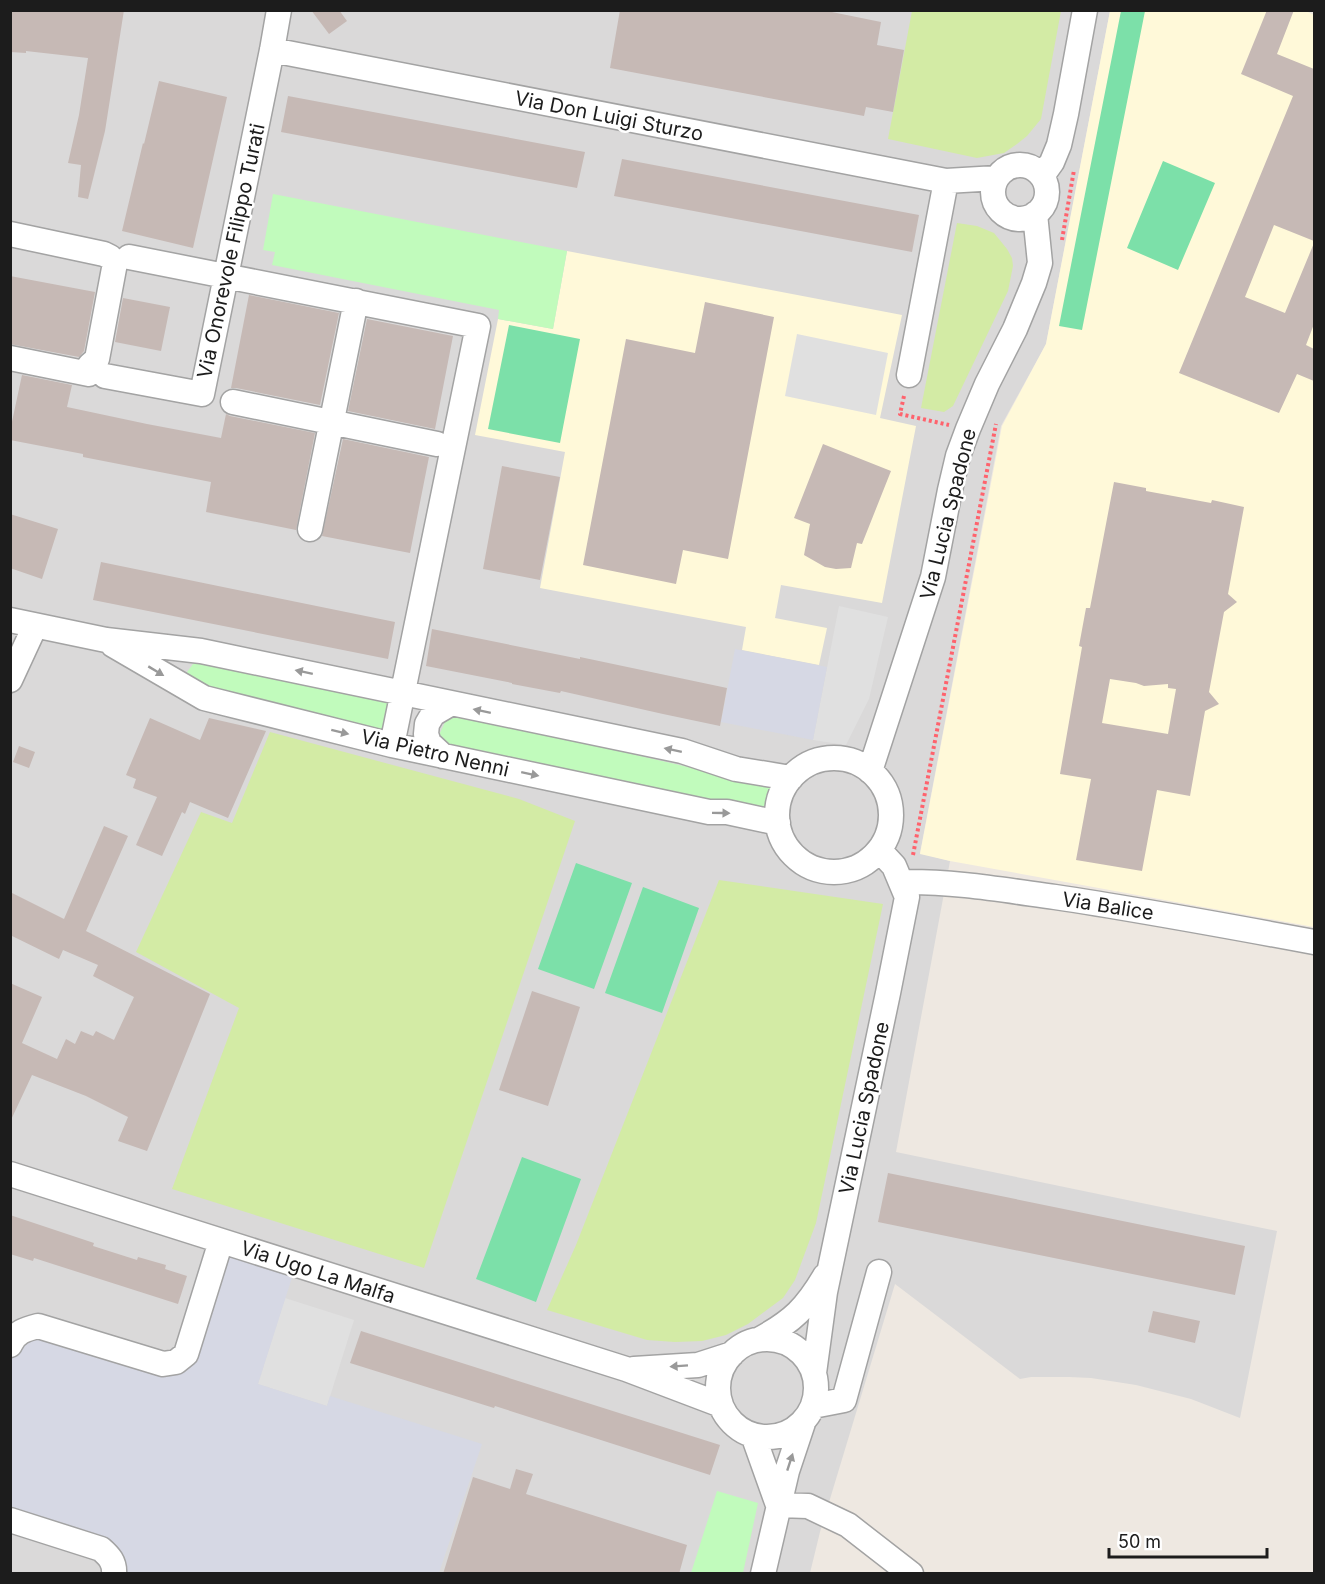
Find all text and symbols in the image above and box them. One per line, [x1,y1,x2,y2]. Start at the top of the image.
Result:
street label: Via Don Luigi Sturzo [513,86,705,146]
street label: Via Onorevole Filippo Turati [192,121,270,381]
street label: Via Lucia Spadone [915,426,981,602]
one-way arrow [148,665,164,676]
one-way arrow [294,667,313,676]
one-way arrow [472,706,491,715]
street label: Via Pietro Nenni [359,724,511,782]
one-way arrow [331,727,349,737]
one-way arrow [663,745,682,754]
one-way arrow [521,770,539,780]
one-way arrow [712,808,731,817]
street label: Via Balice [1060,887,1156,925]
street label: Via Lucia Spadone [834,1019,894,1197]
street label: Via Ugo La Malfa [238,1236,398,1308]
one-way arrow [670,1361,689,1371]
one-way arrow [786,1453,795,1471]
scale bar [1109,1521,1266,1559]
text: 50 m [1118,1531,1161,1552]

